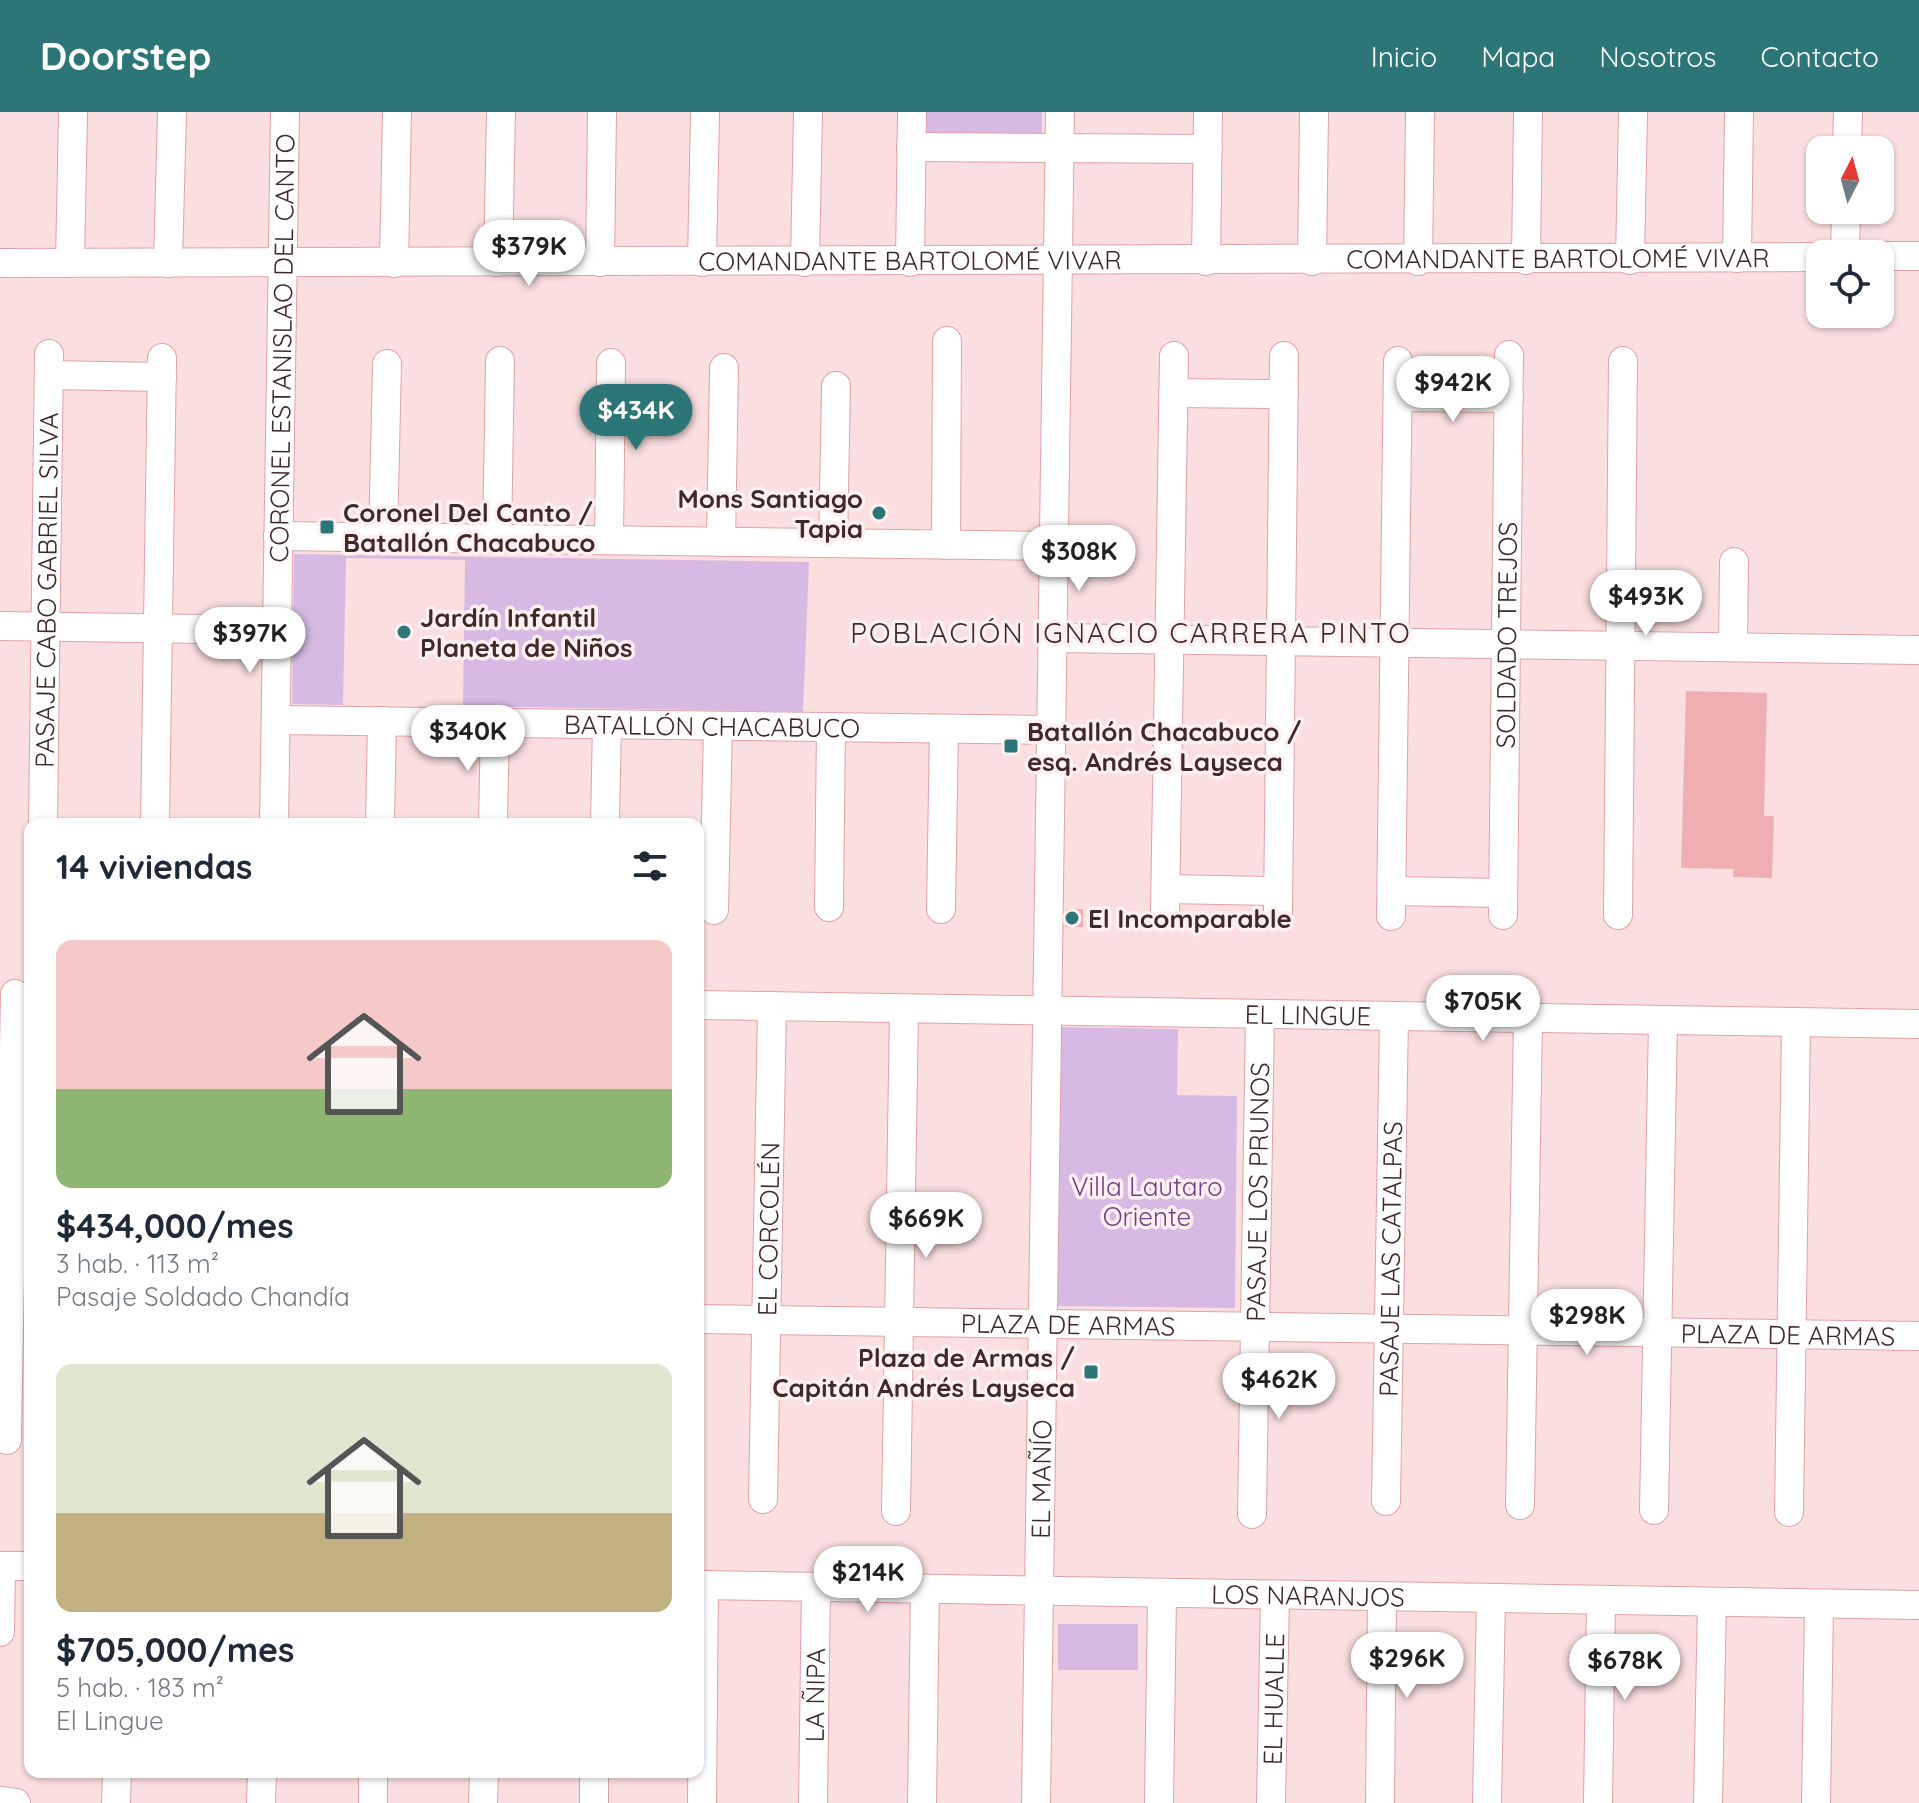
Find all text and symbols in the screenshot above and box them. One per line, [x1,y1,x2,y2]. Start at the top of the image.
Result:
text: Doorstep [40,32,211,80]
text: Inicio [1371,39,1437,74]
text: Mapa [1481,39,1555,74]
text: Nosotros [1599,39,1716,74]
text: Contacto [1760,39,1879,74]
street label: CORONEL ESTANISLAO DEL CANTO [262,133,301,563]
north arrow [1806,136,1894,224]
map controls [1806,136,1894,328]
pin: $379K [473,220,585,288]
text: $379K [491,229,567,262]
button: locate [1806,240,1894,328]
street label: COMANDANTE BARTOLOMÉ VIVAR [1346,241,1770,275]
street label: COMANDANTE BARTOLOMÉ VIVAR [698,243,1122,277]
pin: $942K [1397,356,1509,424]
text: $942K [1414,365,1492,398]
pin: $434K [580,384,692,452]
text: $434K [597,393,675,426]
street label: PASAJE CABO GABRIEL SILVA [27,412,65,768]
place label: Mons Santiago Tapia [677,482,863,545]
place label: Coronel Del Canto / Batallón Chacabuco [343,496,595,559]
marker: Mons Santiago Tapia [870,504,888,522]
marker: Coronel Del Canto / Batallón Chacabuco [318,518,336,536]
street label: SOLDADO TREJOS [1488,522,1524,748]
pin: $308K [1023,525,1135,593]
text: $308K [1041,534,1117,567]
pin: $493K [1590,570,1702,638]
text: $493K [1608,579,1684,612]
place label: Jardín Infantil Planeta de Niños [420,601,633,664]
pin: $397K [194,607,306,675]
district label: POBLACIÓN IGNACIO CARRERA PINTO [850,615,1412,650]
text: $397K [213,616,287,649]
marker: Jardín Infantil Planeta de Niños [395,623,413,641]
pin: $340K [412,705,524,773]
street label: BATALLÓN CHACABUCO [564,707,860,744]
text: $340K [429,714,507,747]
place label: Batallón Chacabuco / esq. Andrés Layseca [1027,715,1302,778]
marker: Batallón Chacabuco / esq. Andrés Layseca [1002,737,1020,755]
icon: filters [628,844,672,888]
text: 14 viviendas [56,845,252,888]
place label: El Incomparable [1088,902,1292,935]
marker: El Incomparable [1063,909,1081,927]
pin: $705K [1427,975,1539,1043]
text: $705K [1444,984,1522,1017]
icon: home [292,992,436,1136]
street label: EL LINGUE [1244,997,1371,1032]
street label: PASAJE LOS PRUNOS [1239,1062,1276,1322]
street label: PASAJE LAS CATALPAS [1371,1121,1409,1397]
street label: EL CORCOLÉN [750,1142,786,1316]
park label: Villa Lautaro Oriente [1071,1170,1223,1233]
pin: $669K [870,1192,982,1260]
text: $669K [888,1201,964,1234]
text: $434,000/mes [56,1204,294,1247]
text: 3 hab. · 113 m² [56,1247,219,1280]
text: Pasaje Soldado Chandía [56,1280,350,1313]
pin: $298K [1531,1289,1643,1357]
text: $298K [1549,1298,1625,1331]
street label: PLAZA DE ARMAS [960,1306,1176,1342]
street label: PLAZA DE ARMAS [1680,1316,1895,1352]
place label: Plaza de Armas / Capitán Andrés Layseca [772,1341,1075,1404]
pin: $462K [1223,1353,1335,1421]
text: $462K [1240,1362,1318,1395]
marker: Plaza de Armas / Capitán Andrés Layseca [1082,1363,1100,1381]
icon: home [292,1416,436,1560]
street label: EL MAÑÍO [1023,1419,1058,1539]
pin: $214K [812,1546,924,1614]
text: $214K [832,1555,904,1588]
street label: LOS NARANJOS [1211,1577,1405,1613]
text: $705,000/mes [56,1628,295,1671]
pin: $296K [1351,1632,1463,1700]
street label: EL HUALLE [1255,1633,1291,1765]
pin: $678K [1569,1634,1681,1702]
text: $296K [1369,1641,1445,1674]
text: $678K [1587,1643,1663,1676]
street label: LA ÑIPA [797,1647,832,1742]
text: 5 hab. · 183 m² [56,1671,224,1704]
text: El Lingue [56,1704,164,1737]

